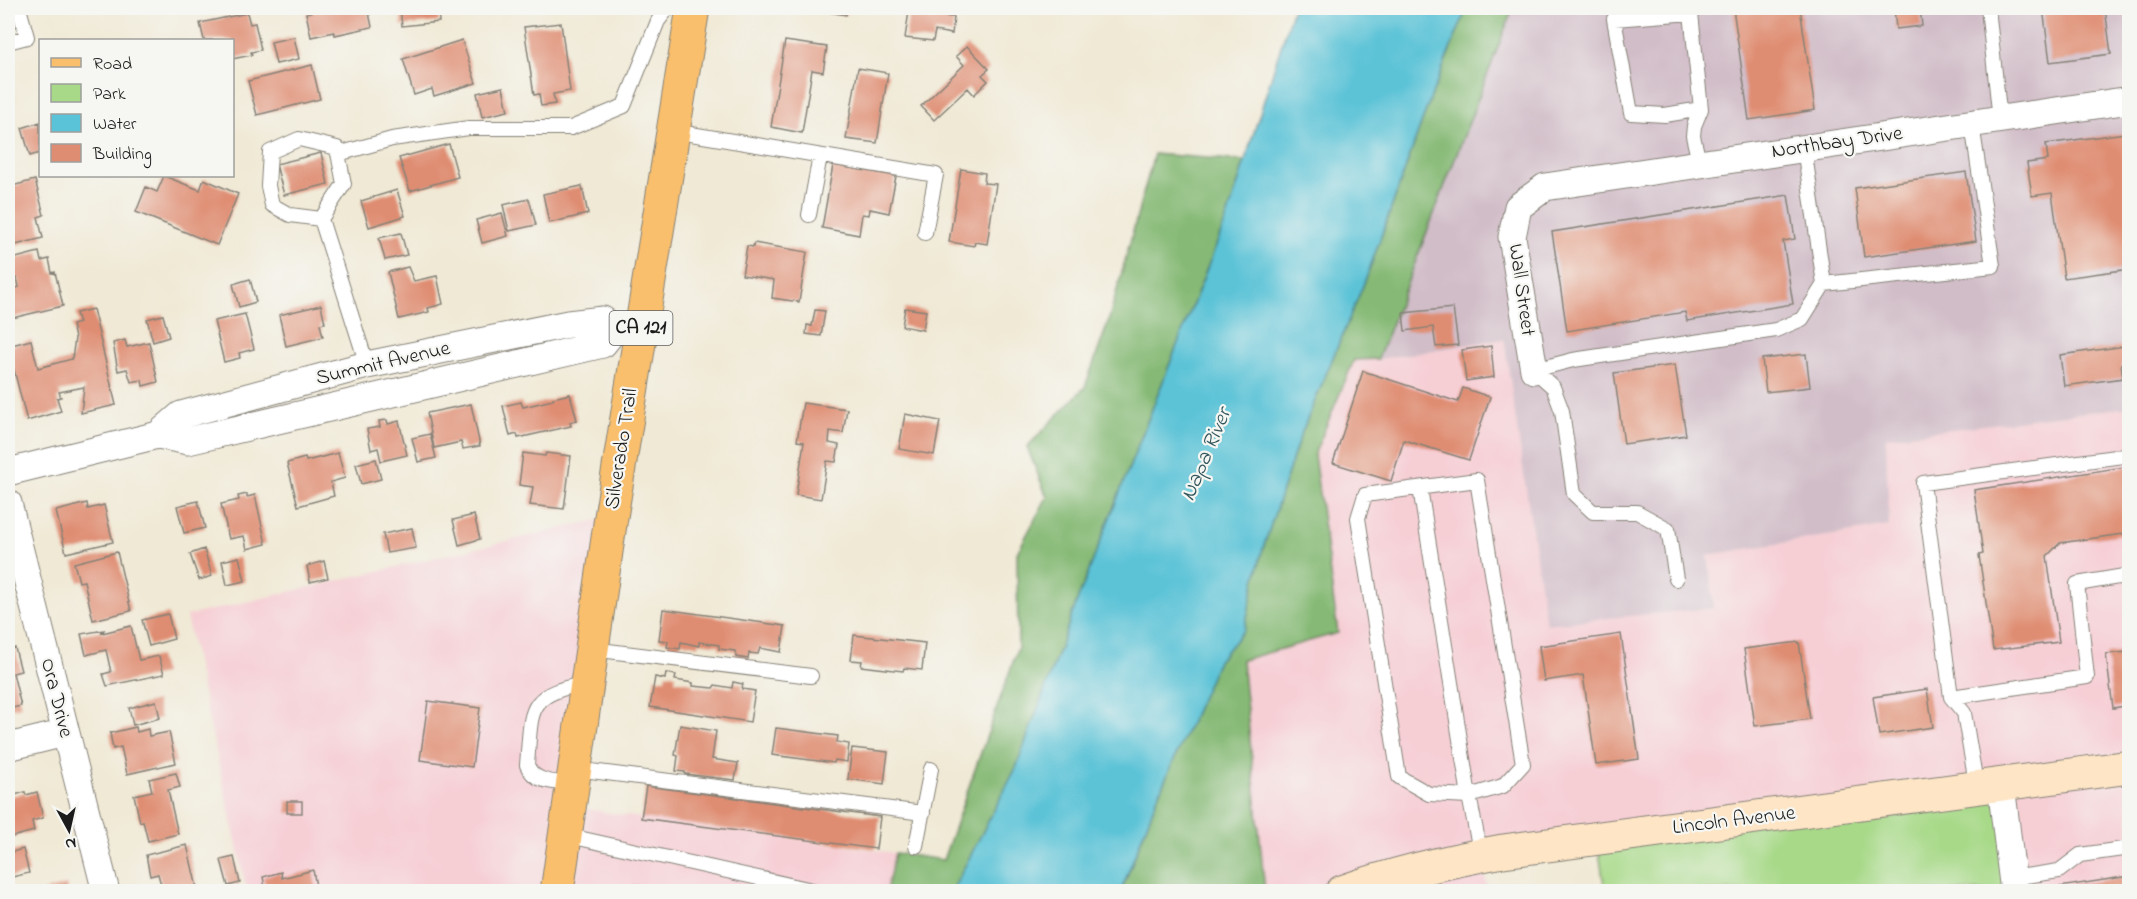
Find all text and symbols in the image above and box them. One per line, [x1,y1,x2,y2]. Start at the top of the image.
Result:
legend [39,39,234,177]
text: Road [93,52,132,78]
text: Park [93,82,126,108]
text: Water [93,112,137,138]
street label: Northbay Drive [1770,119,1905,169]
text: Building [92,142,152,169]
street label: Wall Street [1500,242,1542,338]
road number: CA 121 [610,311,672,345]
street label: Summit Avenue [313,334,454,394]
street label: Silverado Trail [598,386,646,512]
water label: Napa River [1173,401,1242,506]
street label: Ora Drive [32,655,80,741]
street label: Lincoln Avenue [1671,799,1798,843]
north arrow [39,800,99,860]
text: N [64,830,78,856]

